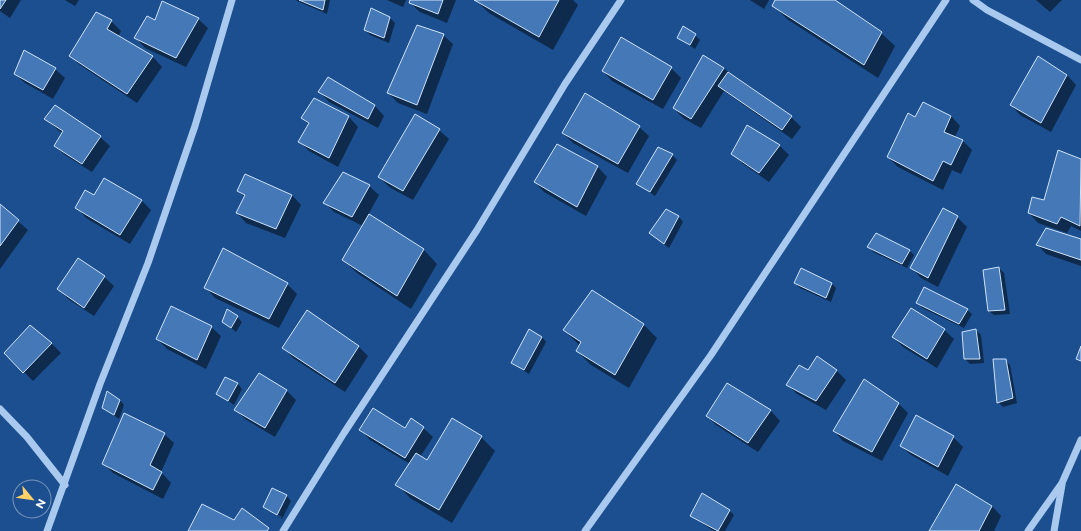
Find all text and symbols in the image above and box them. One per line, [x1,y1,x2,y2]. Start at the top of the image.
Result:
north arrow [12,479,52,519]
text: N [32,497,49,511]

